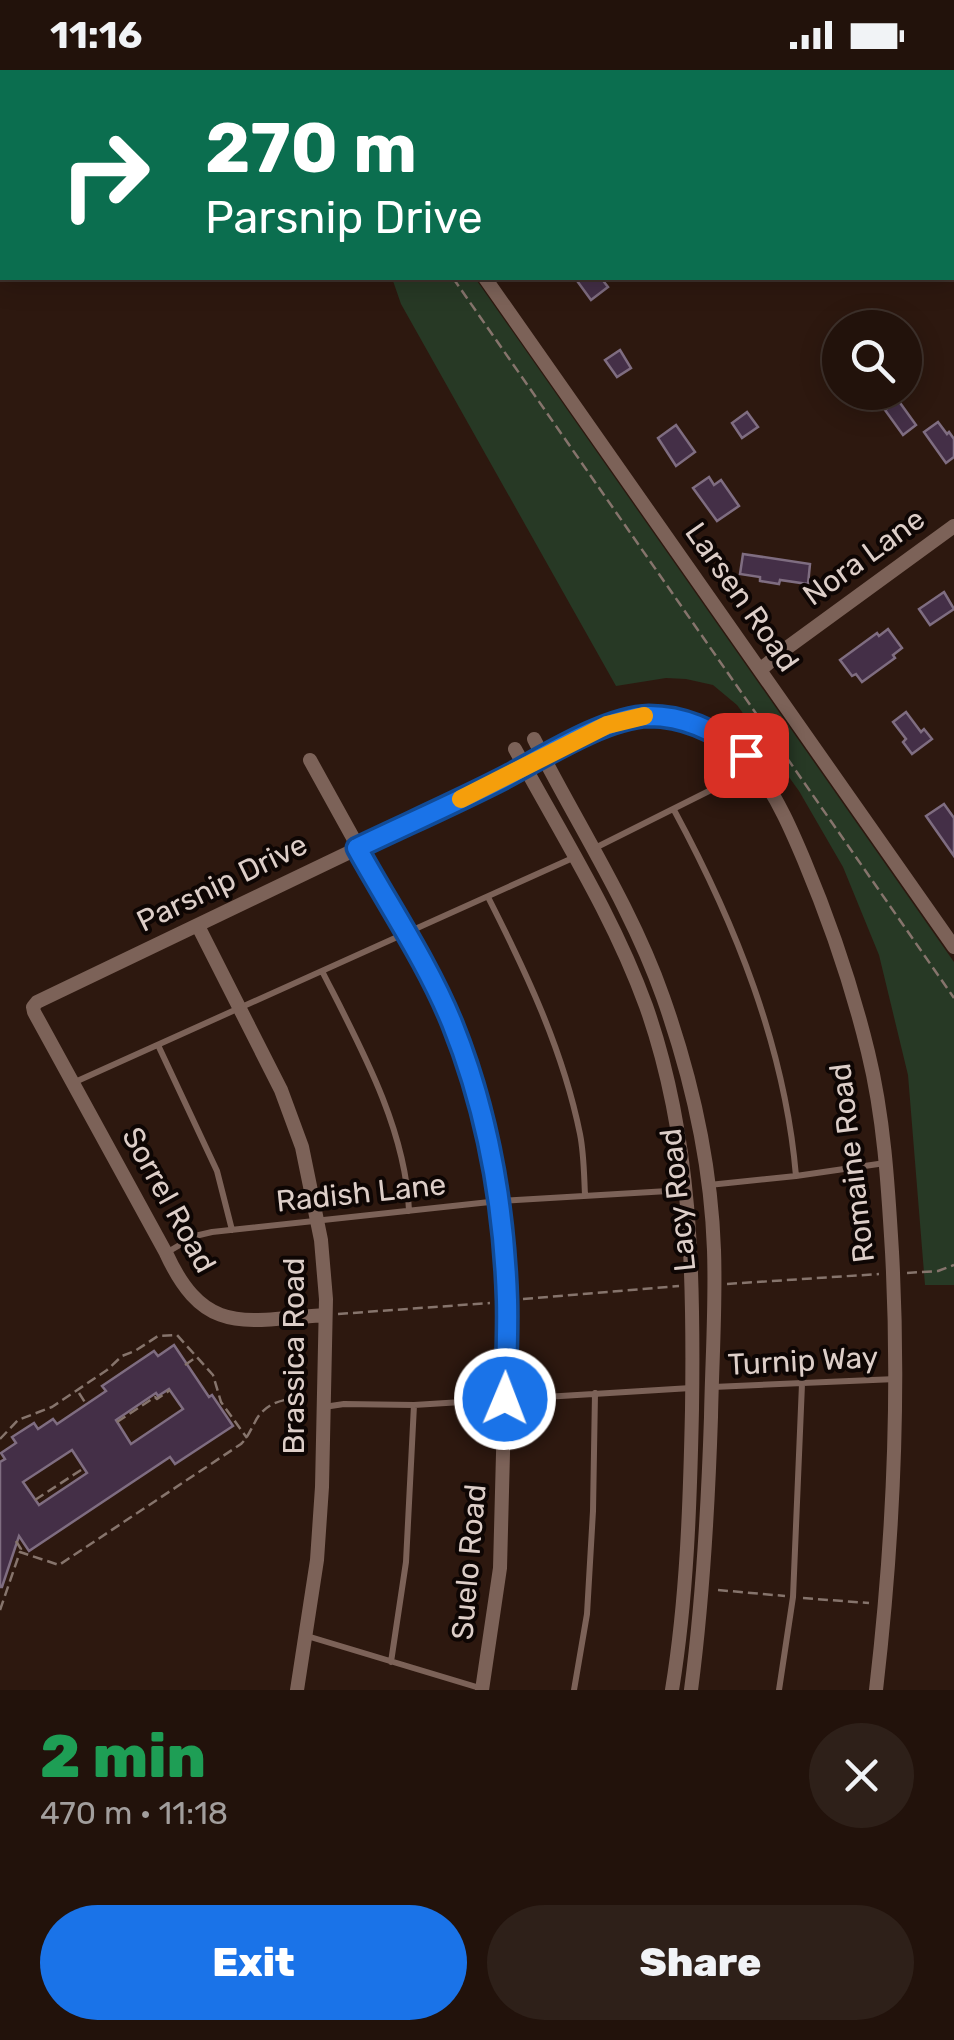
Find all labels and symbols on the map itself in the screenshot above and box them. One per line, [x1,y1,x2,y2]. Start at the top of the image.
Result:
street label: Nora Lane [796,501,932,613]
street label: Larsen Road [677,516,807,678]
pin [704,713,789,798]
street label: Parsnip Drive [131,826,313,940]
street label: Romaine Road [822,1061,882,1265]
street label: Sorrel Road [114,1121,224,1279]
street label: Lacy Road [653,1127,703,1273]
street label: Radish Lane [274,1166,448,1220]
street label: Brassica Road [276,1257,312,1455]
street label: Turnip Way [727,1339,879,1383]
position arrow [453,1347,557,1451]
street label: Suelo Road [444,1482,494,1642]

